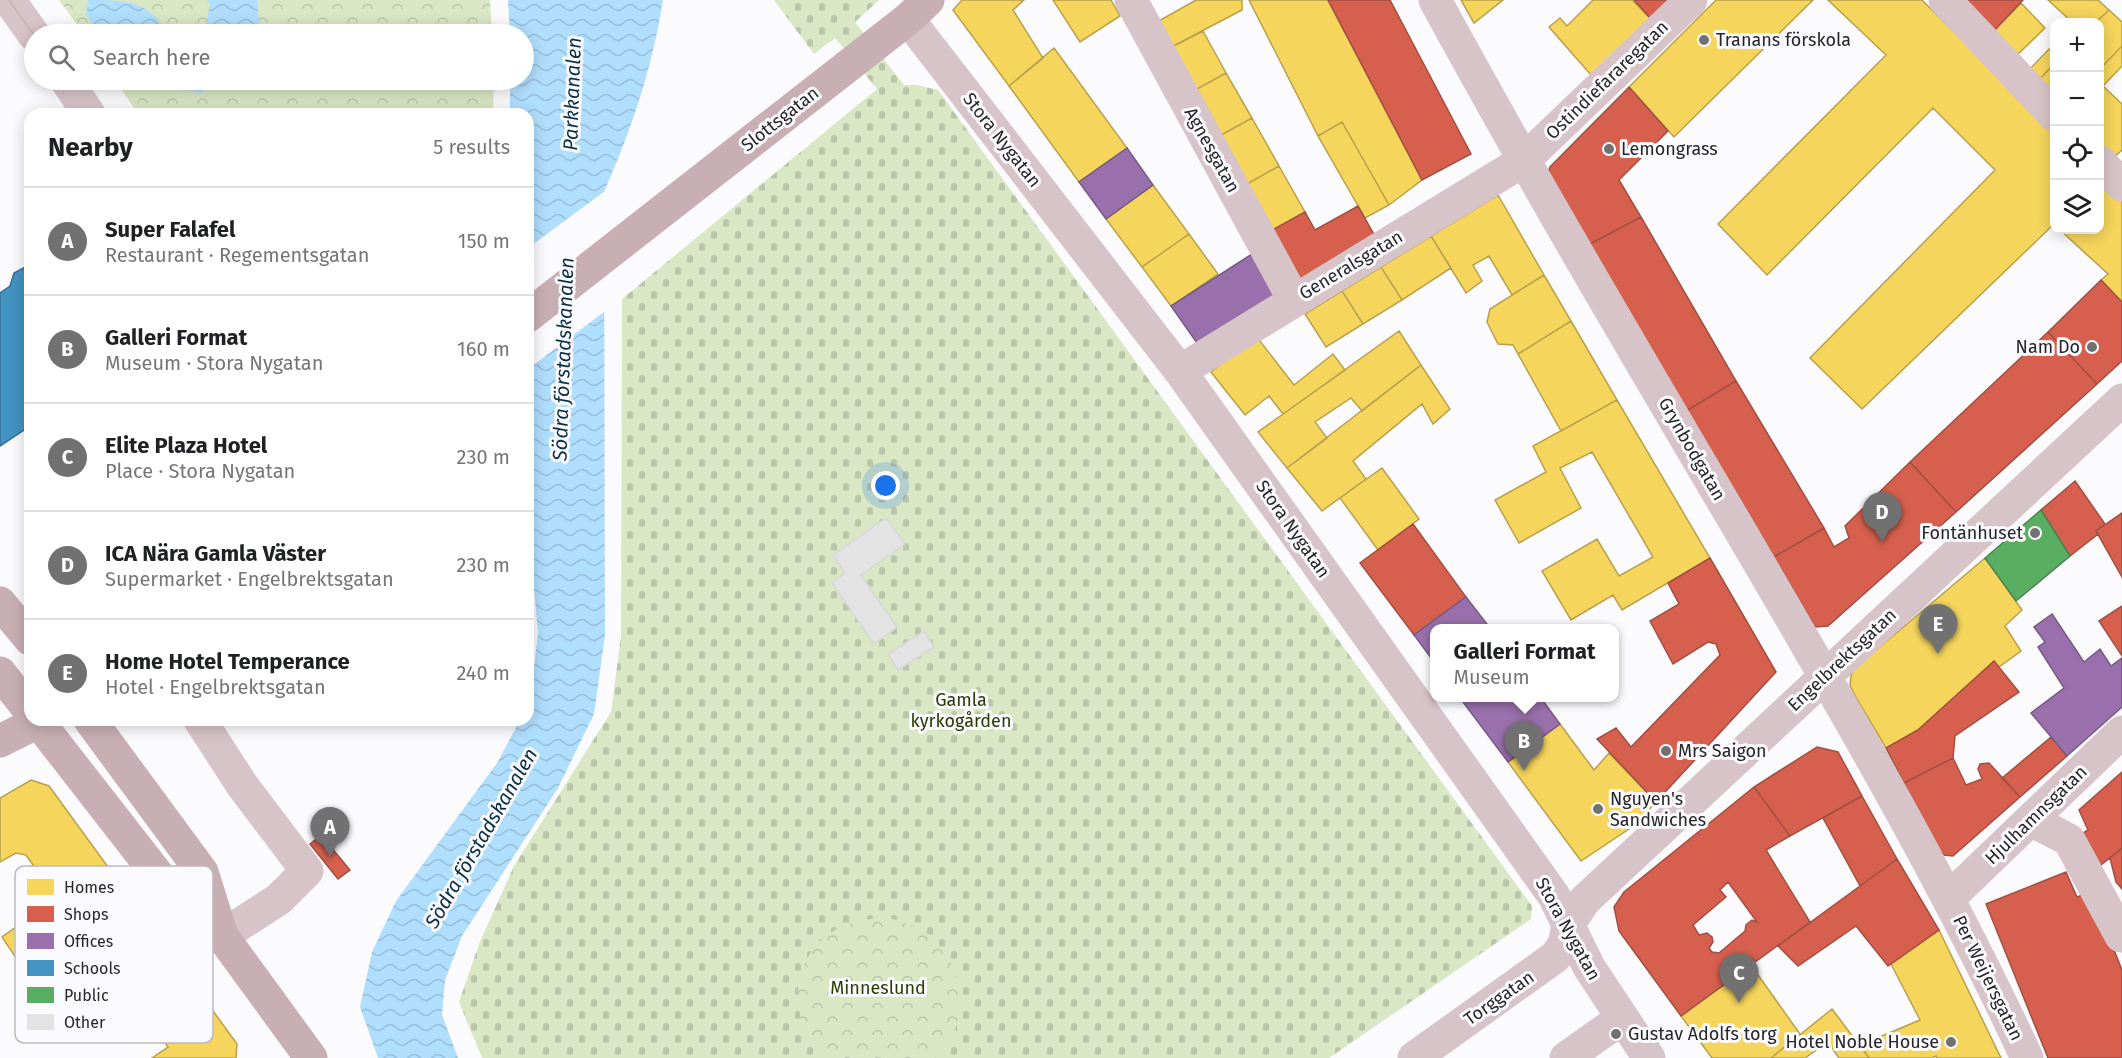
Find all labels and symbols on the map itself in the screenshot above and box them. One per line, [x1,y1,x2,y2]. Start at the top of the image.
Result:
street label: Ostindiefararegatan [1541,16,1673,144]
place label: Tranans förskola [1716,29,1851,51]
marker: Tranans förskola [1697,33,1711,47]
water label: Parkkanalen [558,37,586,151]
street label: Slottsgatan [737,82,823,156]
street label: Stora Nygatan [958,88,1046,192]
street label: Agnesgatan [1180,104,1244,196]
place label: Lemongrass [1621,138,1718,160]
marker: Lemongrass [1602,142,1616,156]
street label: Generalsgatan [1295,226,1407,304]
water label: Södra förstadskanalen [547,257,579,462]
place label: Nam Do [2016,336,2080,358]
marker: Nam Do [2085,340,2099,354]
street label: Grynbodgatan [1654,394,1730,504]
your location [871,471,900,500]
street label: Stora Nygatan [1251,476,1335,582]
pin: D [1862,492,1902,542]
place label: Fontänhuset [1921,522,2024,544]
marker: Fontänhuset [2028,526,2042,540]
street label: Engelbrektsgatan [1783,604,1901,716]
pin: E [1918,604,1958,654]
park label: Gamla kyrkogården [911,689,1011,732]
pin: B [1504,722,1544,771]
place label: Mrs Saigon [1678,740,1767,762]
water label: Södra förstadskanalen [419,744,542,933]
marker: Mrs Saigon [1659,744,1673,758]
street label: Hjulhamnsgatan [1980,761,2092,869]
place label: Nguyen's Sandwiches [1610,788,1706,831]
marker: Nguyen's Sandwiches [1591,802,1605,816]
pin: A [310,808,350,857]
legend [15,866,213,1043]
street label: Stora Nygatan [1531,874,1605,984]
text: Homes [64,878,114,897]
text: Shops [64,905,108,924]
street label: Per Weijersgatan [1948,912,2028,1044]
text: Offices [64,932,113,951]
pin: C [1720,954,1758,1003]
text: Schools [64,959,121,978]
street label: Torggatan [1460,966,1538,1030]
park label: Minneslund [830,977,926,999]
text: Public [64,986,109,1005]
text: Other [64,1013,106,1032]
place label: Gustav Adolfs torg [1628,1023,1777,1045]
marker: Gustav Adolfs torg [1609,1027,1623,1041]
place label: Hotel Noble House [1785,1031,1939,1053]
marker: Hotel Noble House [1944,1035,1958,1049]

